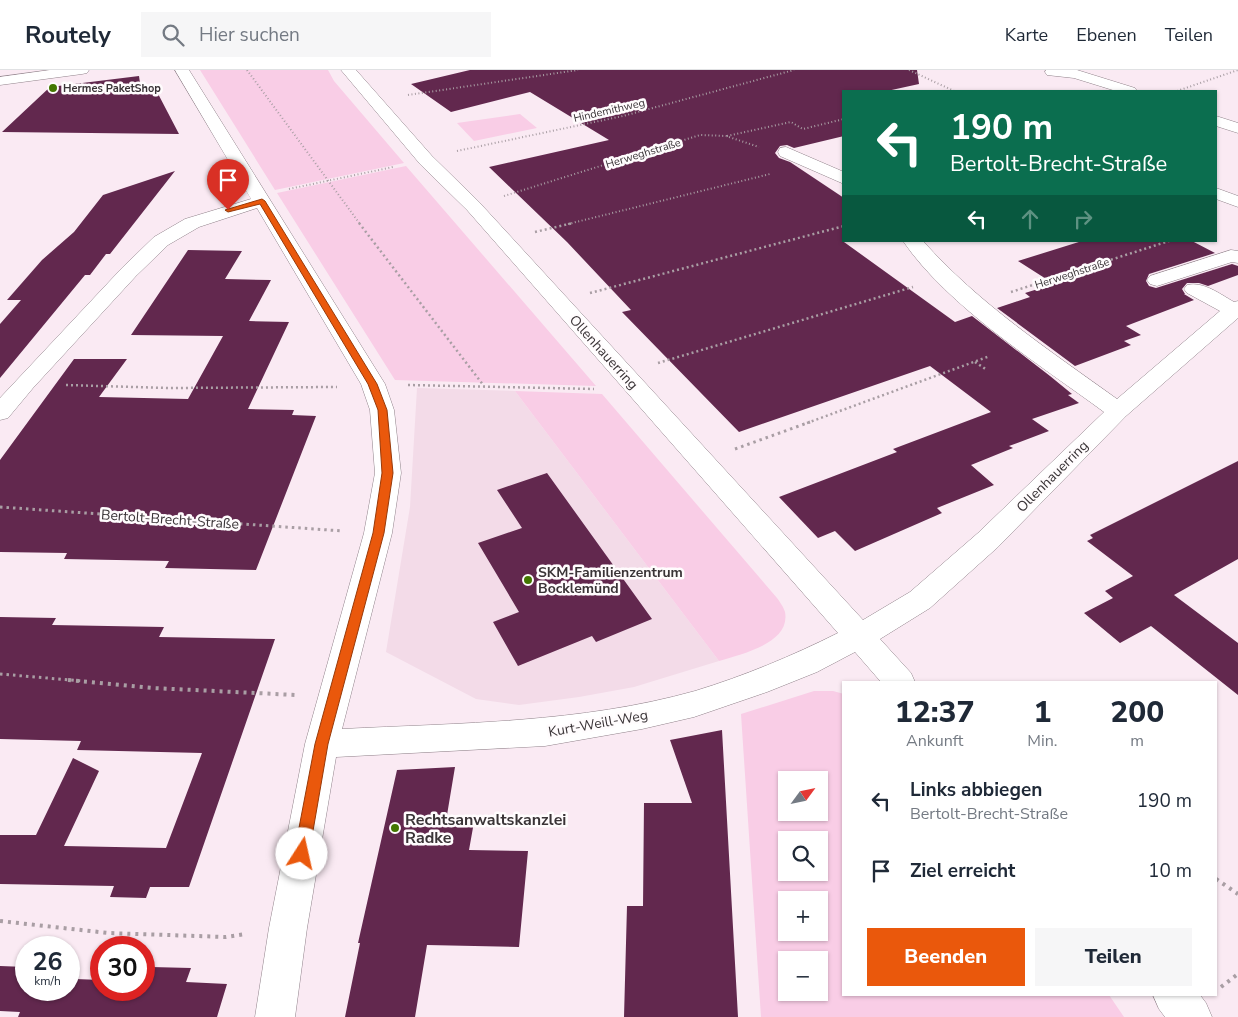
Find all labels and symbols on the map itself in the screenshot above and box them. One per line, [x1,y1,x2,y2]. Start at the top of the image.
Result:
place label: Hermes PaketShop [63,81,161,96]
marker: Hermes PaketShop [47,82,59,94]
street label: Hindemithweg [572,95,646,126]
street label: Herweghstraße [604,135,683,172]
pin [207,159,249,210]
street label: Herweghstraße [1033,254,1112,293]
street label: Ollenhauerring [565,311,642,394]
street label: Ollenhauerring [1012,436,1092,516]
street label: Bertolt-Brecht-Straße [100,505,240,534]
place label: SKM-Familienzentrum Bocklemünd [538,563,683,598]
marker: SKM-Familienzentrum Bocklemünd [522,574,534,586]
street label: Kurt-Weill-Weg [547,705,649,742]
north arrow [778,771,828,821]
place label: Rechtsanwaltskanzlei Radke [405,809,566,849]
marker: Rechtsanwaltskanzlei Radke [389,822,401,834]
position arrow [275,827,327,879]
speed limit sign: 30 [90,936,155,1001]

